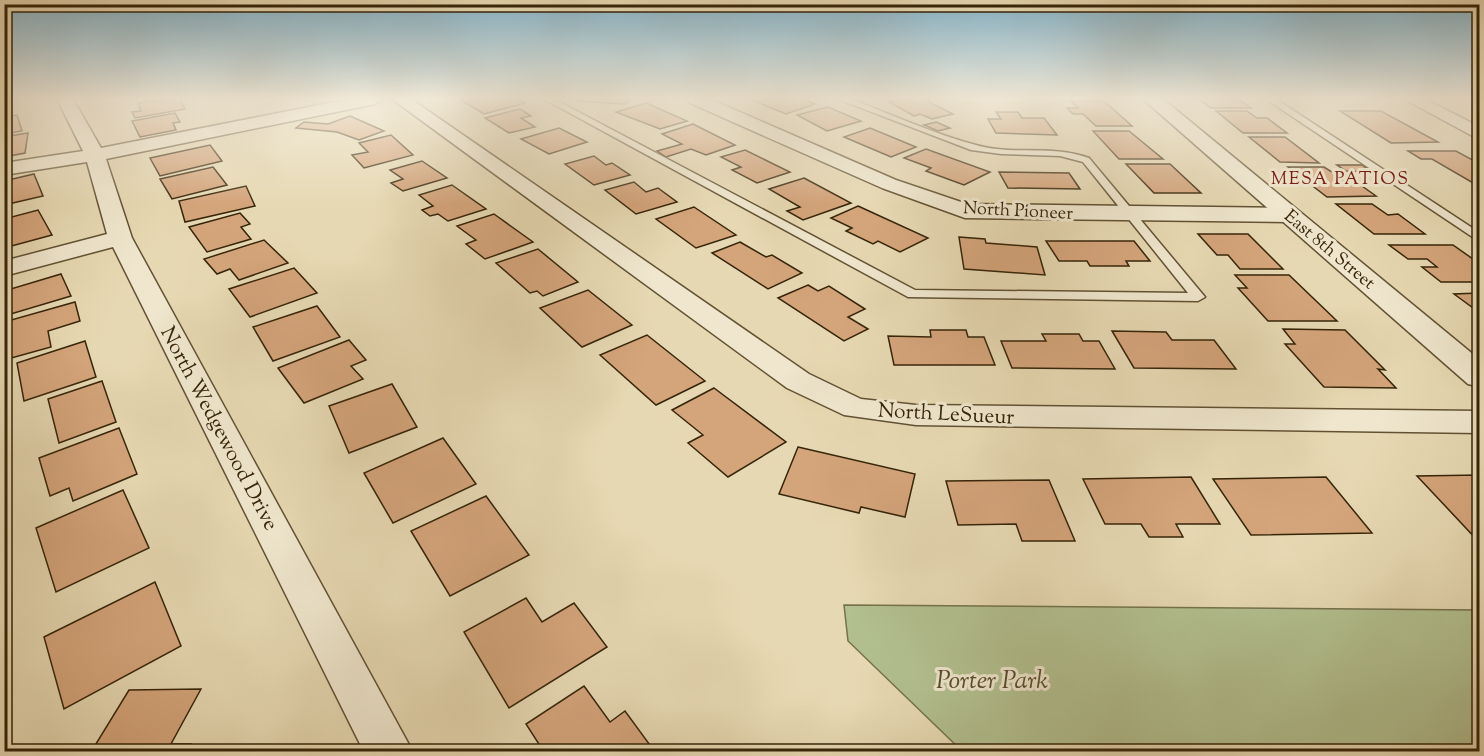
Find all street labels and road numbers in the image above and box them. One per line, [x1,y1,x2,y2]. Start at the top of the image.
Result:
street label: North Pioneer [962,196,1074,228]
street label: East 8th Street [1277,204,1380,297]
street label: North Wedgewood Drive [152,322,285,536]
street label: North LeSueur [877,396,1015,434]

